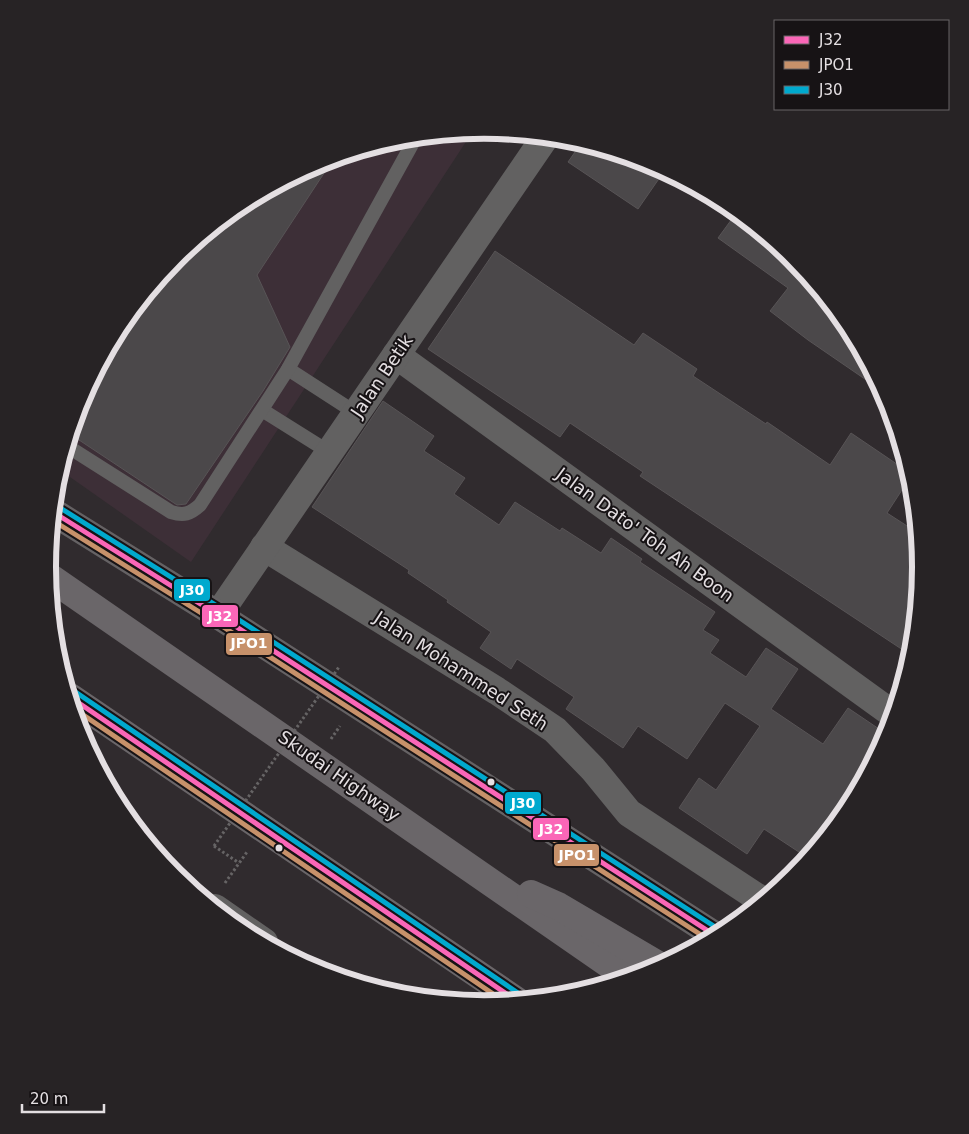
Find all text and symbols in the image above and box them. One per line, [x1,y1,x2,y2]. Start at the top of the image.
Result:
legend [774,20,949,110]
text: J32 [818,31,843,49]
text: JPO1 [818,56,854,74]
text: J30 [818,81,843,99]
street label: Jalan Betik [346,330,417,422]
street label: Jalan Dato' Toh Ah Boon [552,462,738,606]
line badge: J30 [173,578,211,602]
text: J30 [179,582,205,598]
line badge: J32 [201,604,239,628]
street label: Jalan Mohammed Seth [370,606,552,735]
text: J32 [207,608,232,624]
line badge: JPO1 [225,632,273,656]
text: JPO1 [229,635,268,651]
street label: Skudai Highway [274,726,404,826]
unlabelled marker [486,777,496,787]
line badge: J30 [504,791,542,815]
text: J30 [510,795,536,811]
line badge: J32 [532,817,570,841]
text: J32 [538,821,563,837]
unlabelled marker [274,843,284,853]
line badge: JPO1 [553,843,600,867]
text: JPO1 [557,847,596,863]
scale bar [22,1082,105,1114]
text: 20 m [30,1090,68,1108]

